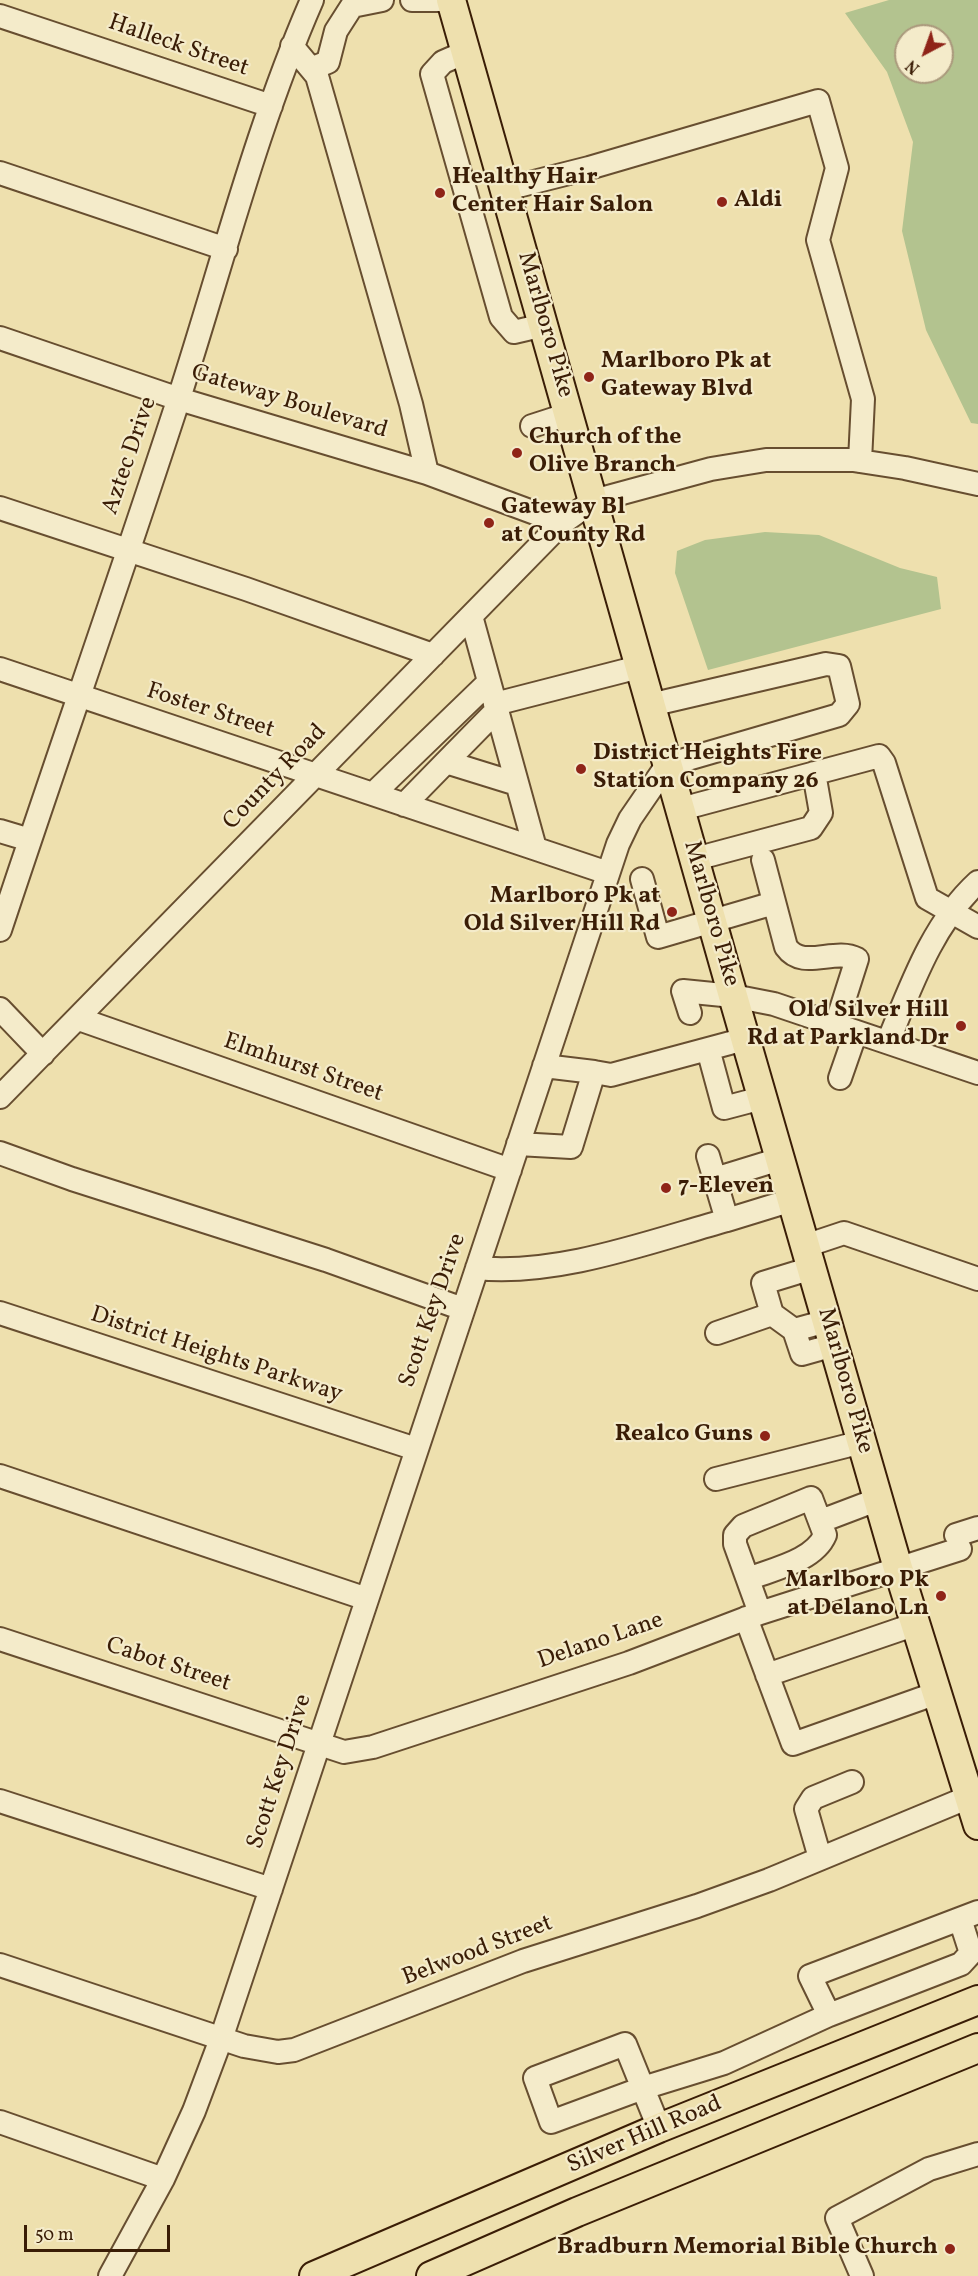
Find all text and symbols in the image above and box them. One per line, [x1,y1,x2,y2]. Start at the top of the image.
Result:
street label: Halleck Street [104,10,252,84]
north arrow [894,24,954,84]
text: N [902,54,925,78]
place label: Healthy Hair Center Hair Salon [452,165,653,221]
marker: Healthy Hair Center Hair Salon [433,186,447,200]
place label: Aldi [734,188,782,216]
marker: Aldi [715,195,729,209]
street label: Marlboro Pike [509,249,579,401]
place label: Marlboro Pk at Gateway Blvd [601,349,771,405]
street label: Gateway Boulevard [187,359,391,447]
marker: Marlboro Pk at Gateway Blvd [582,370,596,384]
street label: Aztec Drive [97,393,165,519]
place label: Church of the Olive Branch [529,425,682,481]
marker: Church of the Olive Branch [510,446,524,460]
place label: Gateway Bl at County Rd [501,495,645,551]
marker: Gateway Bl at County Rd [482,516,496,530]
street label: Foster Street [142,678,278,746]
street label: County Road [218,719,334,837]
place label: District Heights Fire Station Company 26 [593,741,822,797]
marker: District Heights Fire Station Company 26 [574,762,588,776]
street label: Marlboro Pike [675,838,745,990]
place label: Marlboro Pk at Old Silver Hill Rd [464,884,660,940]
marker: Marlboro Pk at Old Silver Hill Rd [665,905,679,919]
place label: Old Silver Hill Rd at Parkland Dr [747,998,949,1054]
marker: Old Silver Hill Rd at Parkland Dr [954,1019,968,1033]
street label: Elmhurst Street [219,1028,387,1110]
place label: 7-Eleven [678,1174,774,1202]
marker: 7-Eleven [659,1181,673,1195]
street label: Scott Key Drive [394,1230,474,1392]
street label: District Heights Parkway [86,1302,346,1410]
street label: Marlboro Pike [809,1305,879,1457]
place label: Realco Guns [615,1422,753,1450]
marker: Realco Guns [758,1429,772,1443]
place label: Marlboro Pk at Delano Ln [785,1568,929,1624]
marker: Marlboro Pk at Delano Ln [934,1589,948,1603]
street label: Delano Lane [534,1607,668,1677]
street label: Cabot Street [102,1632,234,1700]
street label: Scott Key Drive [242,1691,320,1853]
street label: Belwood Street [399,1910,557,1994]
street label: Silver Hill Road [563,2091,727,2181]
scale bar [27,2213,172,2251]
text: 50 m [35,2223,74,2248]
place label: Bradburn Memorial Bible Church [557,2235,938,2263]
marker: Bradburn Memorial Bible Church [943,2242,957,2256]

